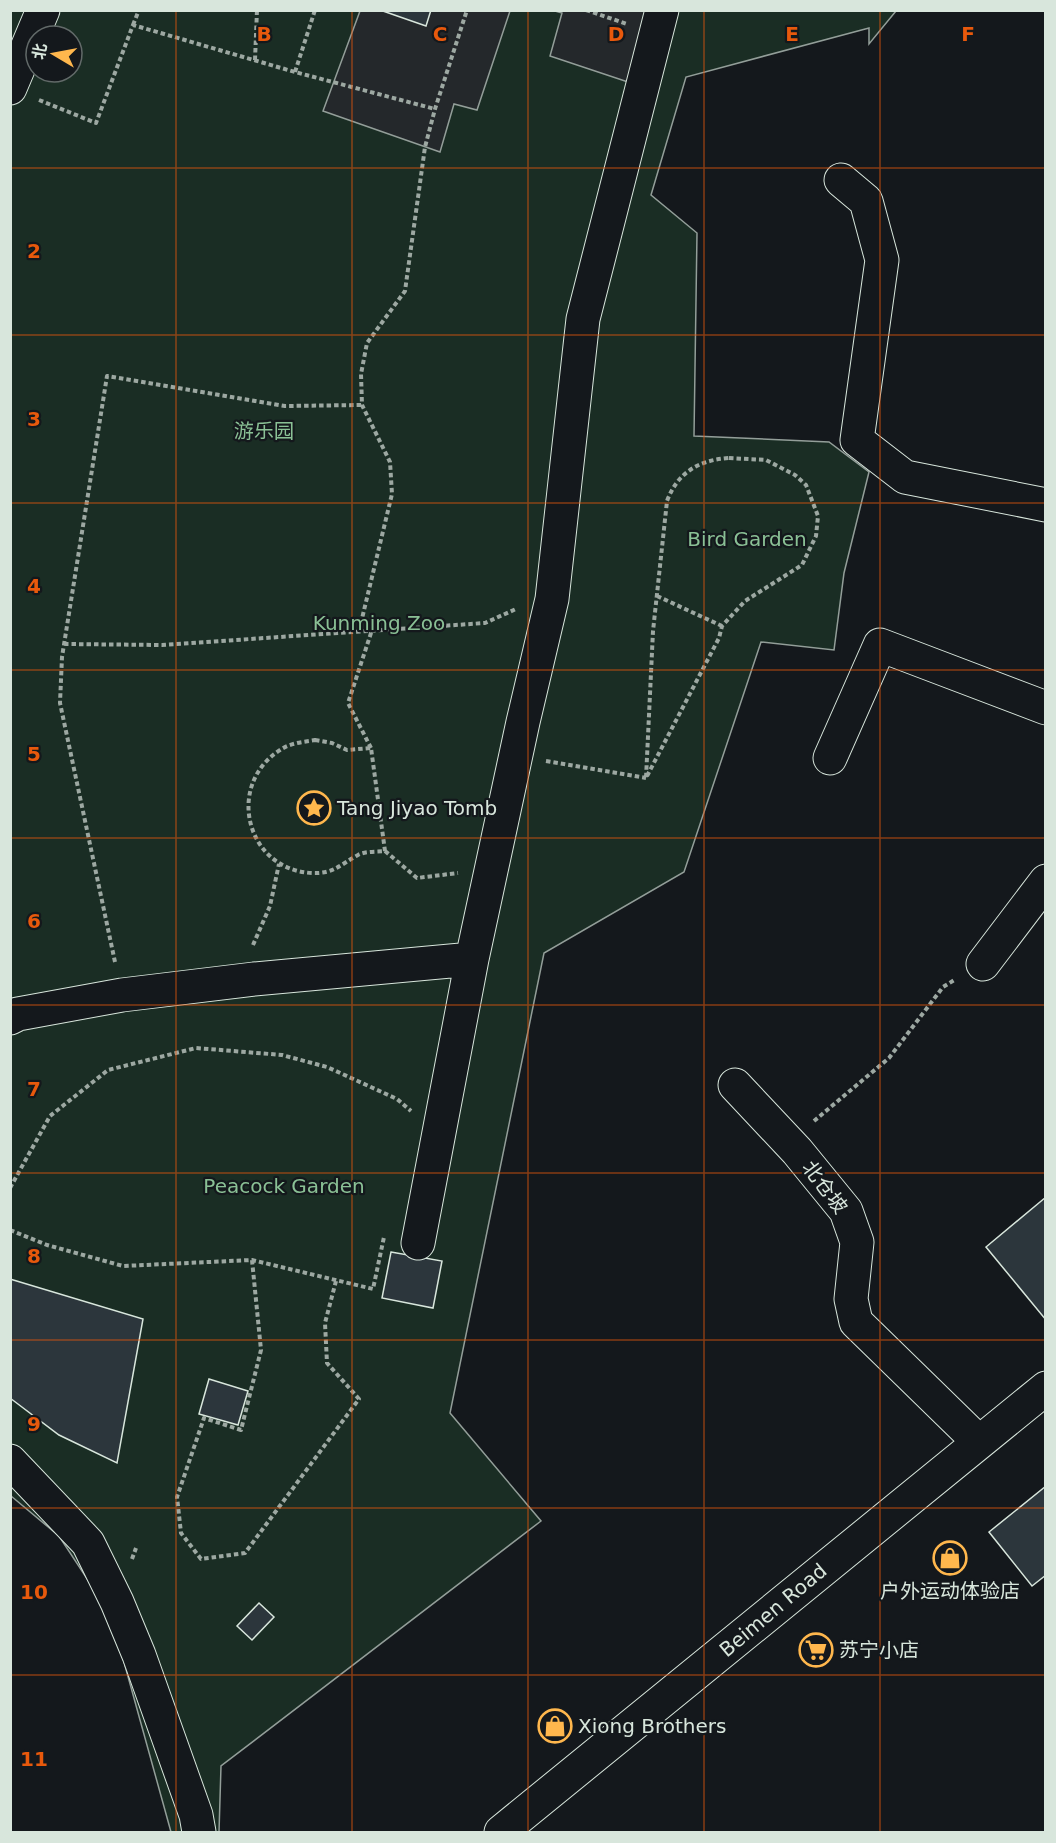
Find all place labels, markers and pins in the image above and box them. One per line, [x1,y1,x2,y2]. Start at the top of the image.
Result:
place icon: Tang Jiyao Tomb [296,790,332,826]
place label: Tang Jiyao Tomb [336,796,497,820]
shop icon: 户外运动体验店 [932,1540,968,1576]
place label: 户外运动体验店 [880,1579,1020,1603]
supermarket icon: 苏宁小店 [798,1632,834,1668]
place label: 苏宁小店 [839,1638,919,1662]
shop icon: Xiong Brothers [537,1708,573,1744]
place label: Xiong Brothers [578,1714,726,1738]

